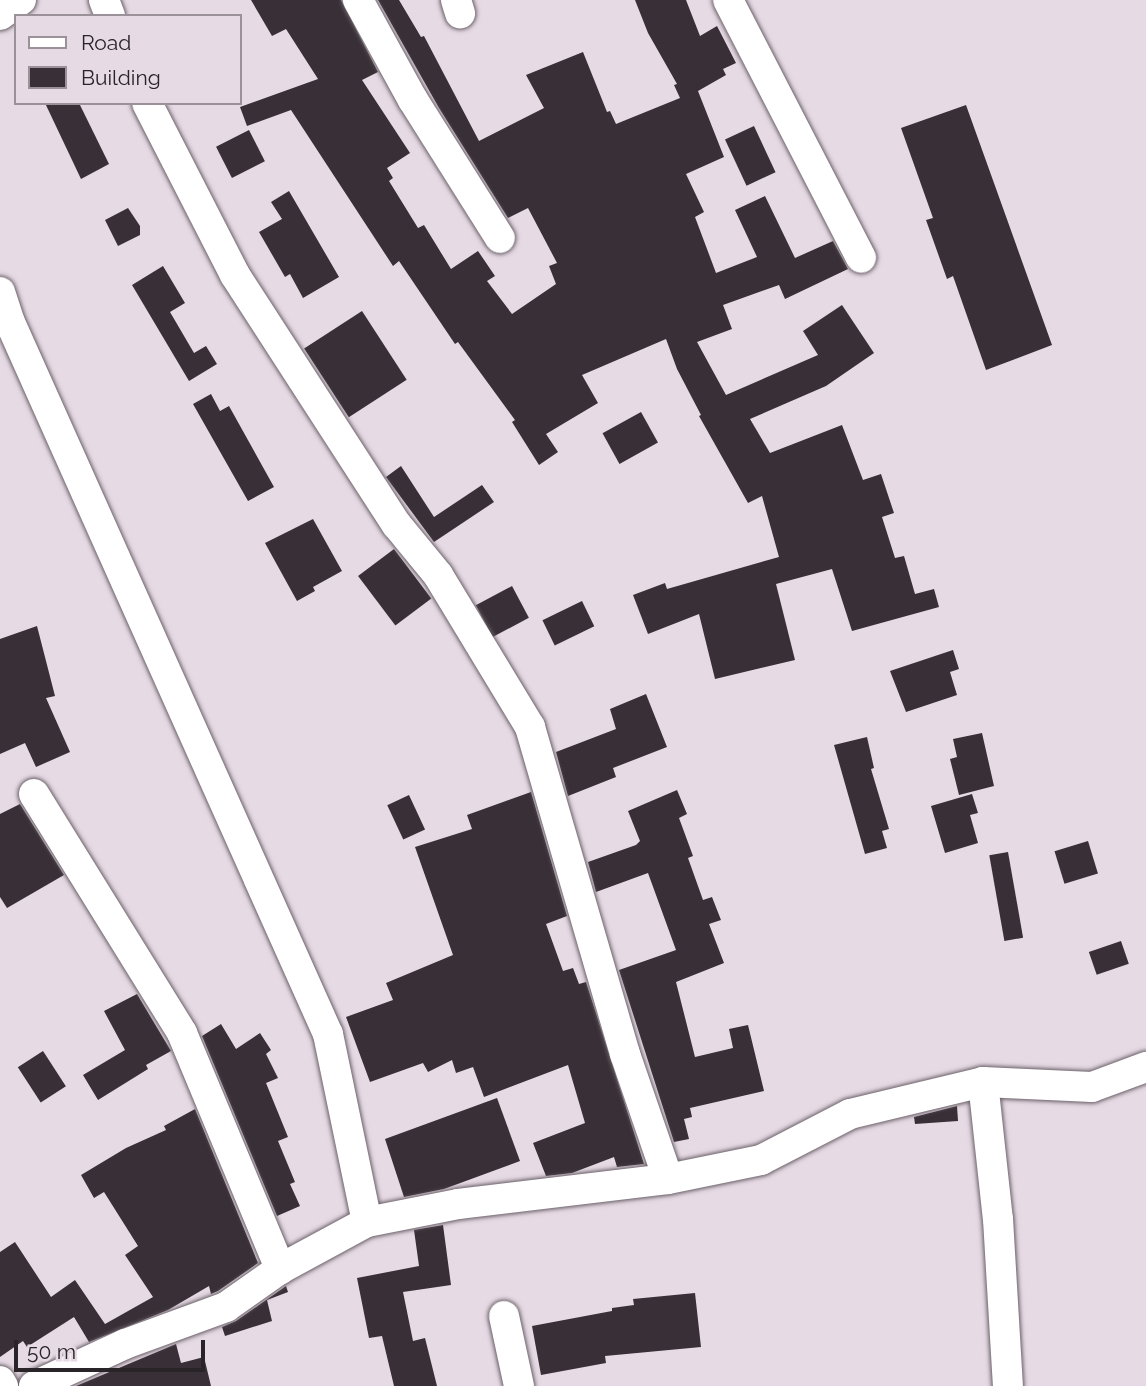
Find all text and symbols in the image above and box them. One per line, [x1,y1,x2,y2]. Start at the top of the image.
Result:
legend [14,14,242,105]
text: Road [81,30,131,55]
text: Building [81,65,161,90]
scale bar [18,1326,208,1370]
text: 50 m [27,1339,76,1364]

